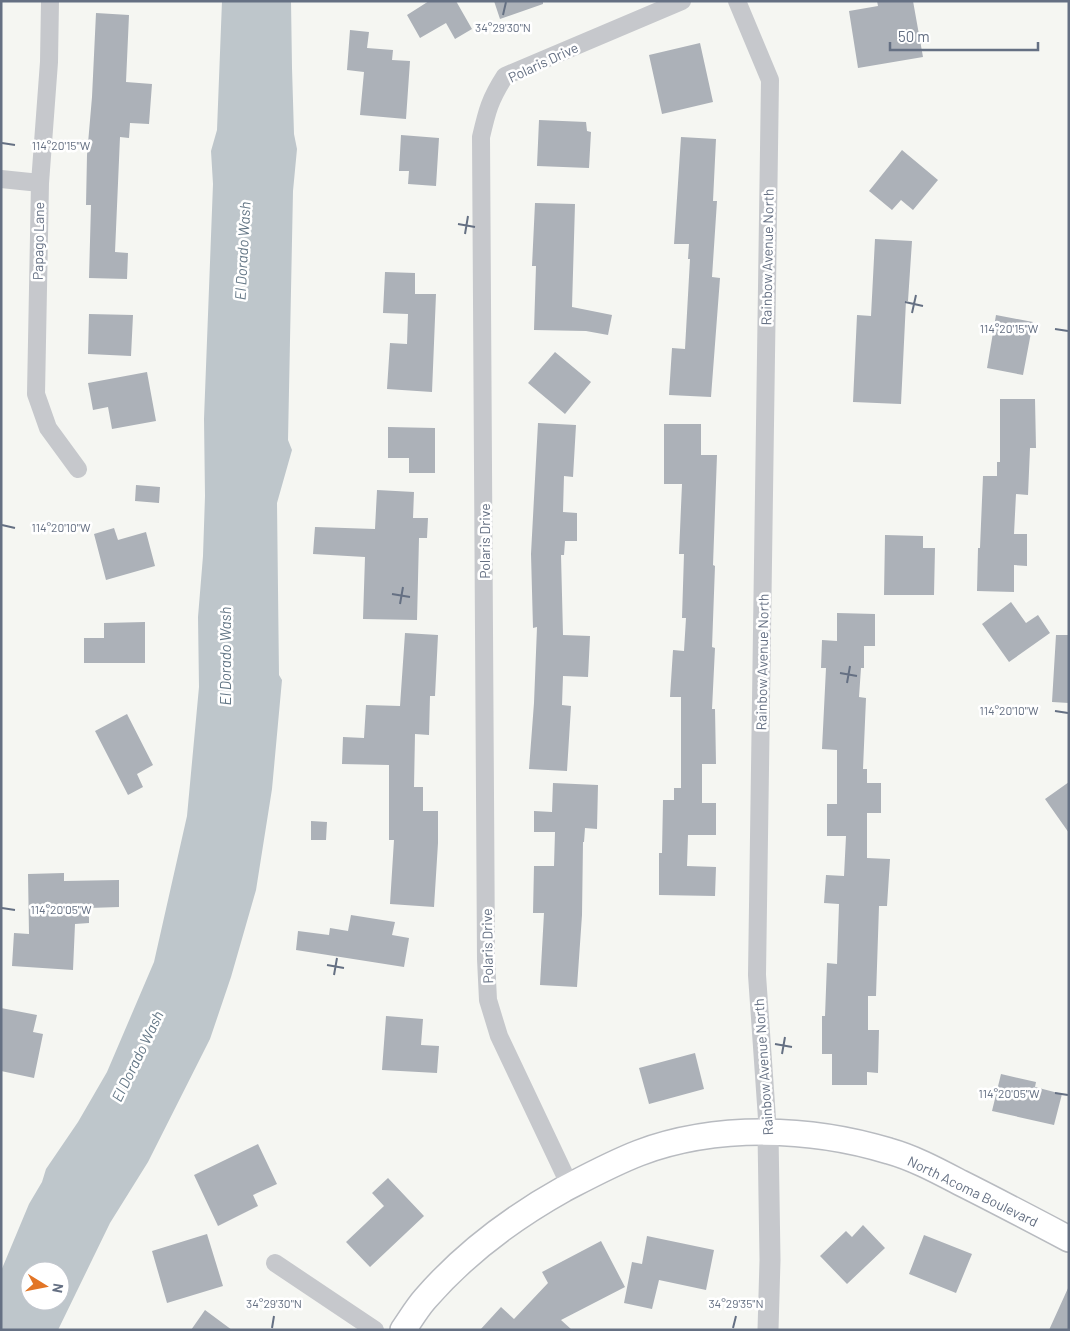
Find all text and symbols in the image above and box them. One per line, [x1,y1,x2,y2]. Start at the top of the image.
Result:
text: 34°29'30"N [475,20,531,34]
scale bar [890,20,1038,52]
text: 50 m [898,27,930,45]
street label: Polaris Drive [505,38,581,86]
text: 114°20'15"W [32,138,91,152]
street label: Rainbow Avenue North [757,188,777,326]
water label: El Dorado Wash [230,201,254,301]
street label: Papago Lane [29,202,47,280]
text: 114°20'15"W [980,321,1039,335]
street label: Polaris Drive [476,503,493,579]
text: 114°20'10"W [31,520,91,534]
street label: Rainbow Avenue North [752,593,772,731]
water label: El Dorado Wash [216,606,234,705]
text: 114°20'10"W [979,703,1039,717]
text: 114°20'05"W [30,902,92,916]
street label: Polaris Drive [478,908,496,984]
street label: Rainbow Avenue North [750,998,776,1136]
water label: El Dorado Wash [107,1008,167,1104]
text: 114°20'05"W [978,1086,1040,1100]
street label: North Acoma Boulevard [905,1152,1041,1230]
north arrow [20,1261,70,1311]
text: N [49,1282,67,1294]
text: 34°29'30"N [246,1296,302,1310]
text: 34°29'35"N [708,1296,764,1310]

